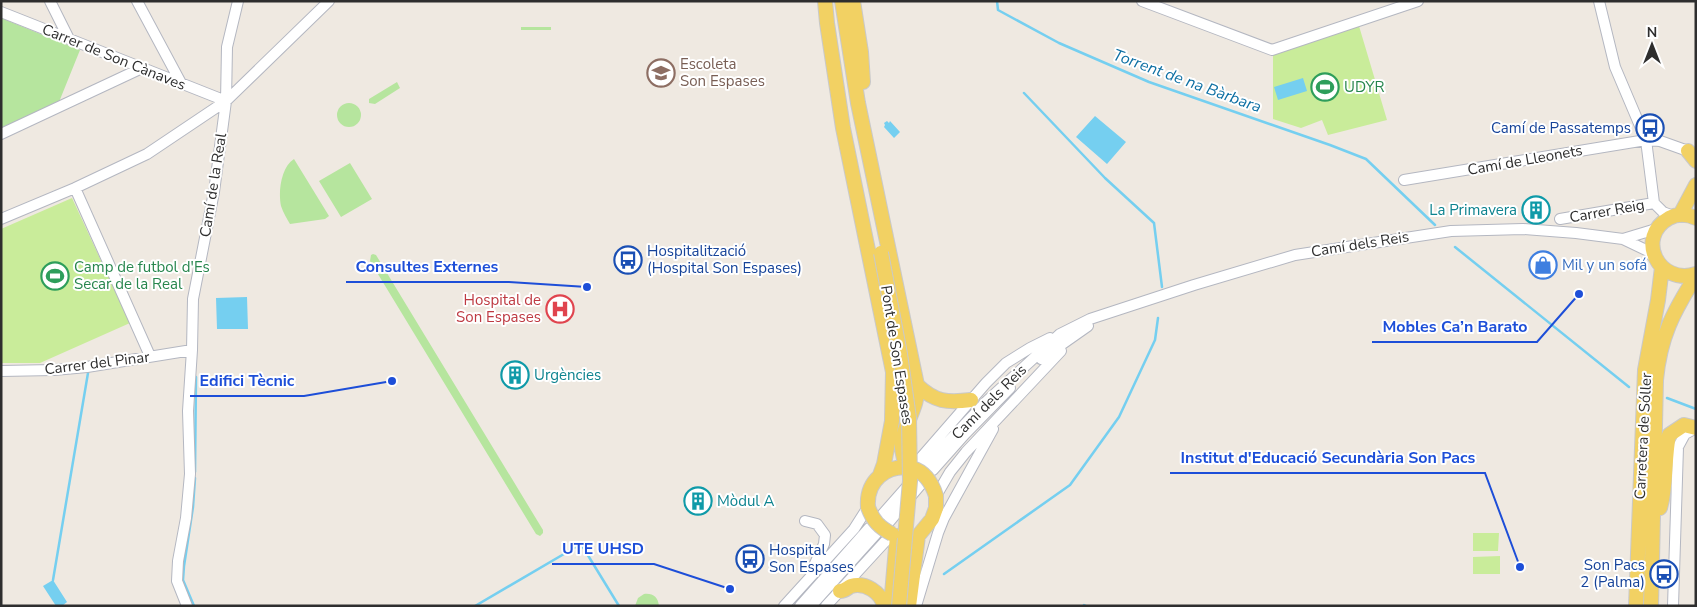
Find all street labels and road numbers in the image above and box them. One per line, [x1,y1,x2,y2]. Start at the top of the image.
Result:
street label: Carrer de Son Cànaves [39,19,189,95]
street label: Camí de la Real [195,131,231,238]
street label: Camí de Lleonets [1466,140,1584,180]
street label: Carrer Reig [1568,195,1646,227]
street label: Camí dels Reis [1310,226,1410,262]
street label: Pont de Son Espases [876,284,918,426]
street label: Carrer del Pinar [43,347,151,379]
street label: Camí dels Reis [947,360,1031,444]
street label: Carretera de Sóller [1630,371,1656,500]

